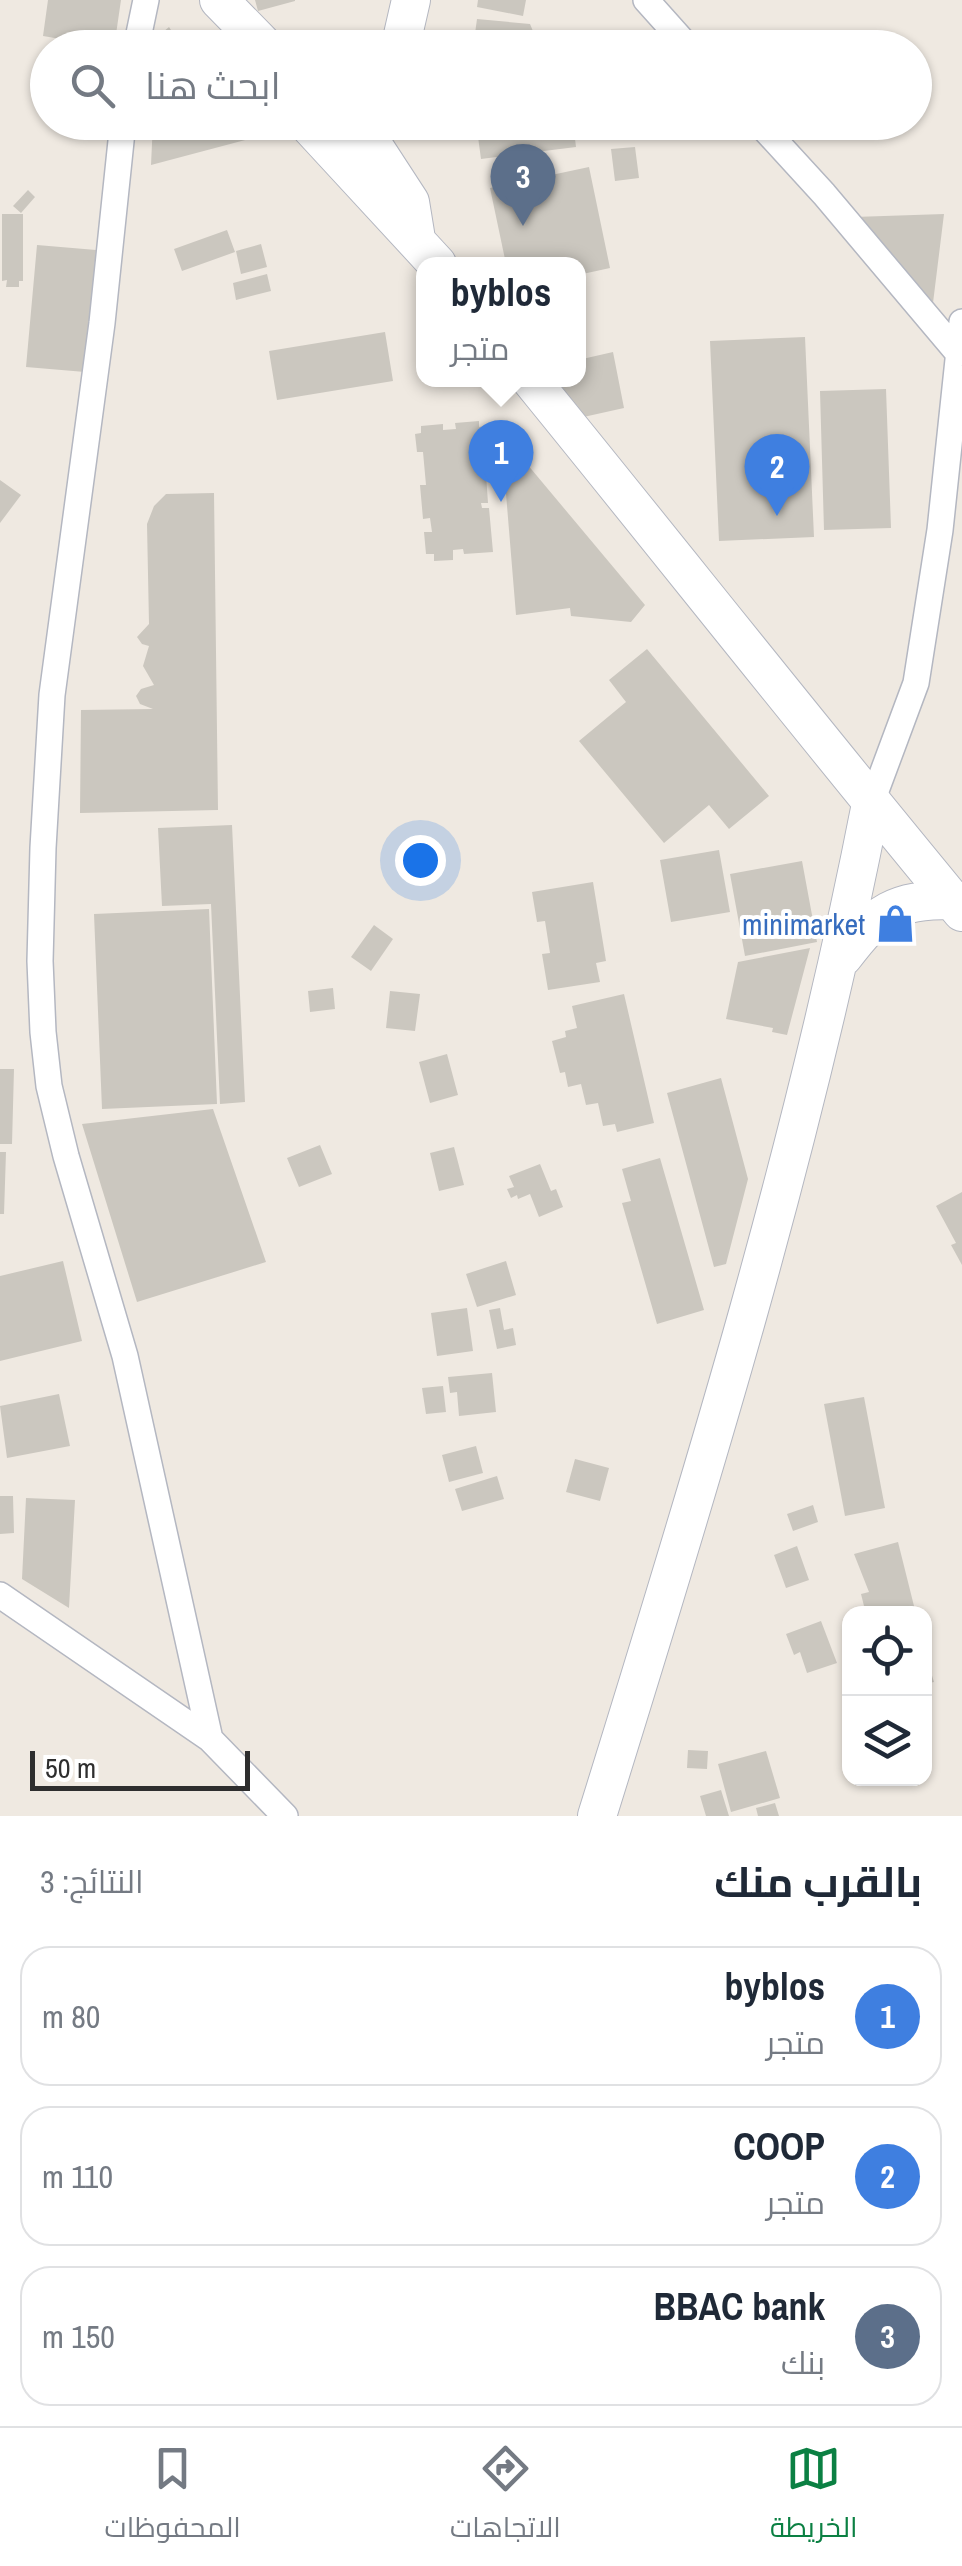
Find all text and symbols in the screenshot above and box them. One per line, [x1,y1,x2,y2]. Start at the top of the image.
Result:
search box [30,30,932,140]
icon: search [65,58,120,113]
text: ابحث هنا [145,60,281,111]
pin: 3 [490,144,556,226]
popup [416,257,586,387]
text: byblos [451,267,551,318]
text: متجر [451,327,510,370]
pin: 1 [468,420,534,502]
pin: 2 [744,434,810,516]
your location [395,835,446,886]
shop icon: minimarket [874,903,916,945]
place label: minimarket [742,904,865,944]
map controls [842,1606,932,1786]
button: locate [842,1606,932,1696]
button: layers [842,1696,932,1786]
scale bar [30,1746,250,1791]
text: 50 m [45,1749,96,1787]
text: بالقرب منك [714,1854,922,1910]
text: النتائج: 3 [40,1860,144,1903]
text: byblos [725,1961,825,2012]
text: 80 m [42,1995,100,2038]
text: 1 [880,1995,895,2038]
text: متجر [766,2021,825,2064]
text: COOP [733,2121,825,2172]
text: 110 m [42,2155,113,2198]
text: 2 [880,2155,895,2198]
text: متجر [766,2181,825,2224]
text: BBAC bank [654,2281,825,2332]
text: 150 m [42,2315,115,2358]
text: 3 [880,2315,895,2358]
text: بنك [781,2341,825,2384]
tab: المحفوظات [105,2441,241,2553]
tab: الاتجاهات [450,2441,561,2553]
tab: الخريطة [770,2441,857,2553]

